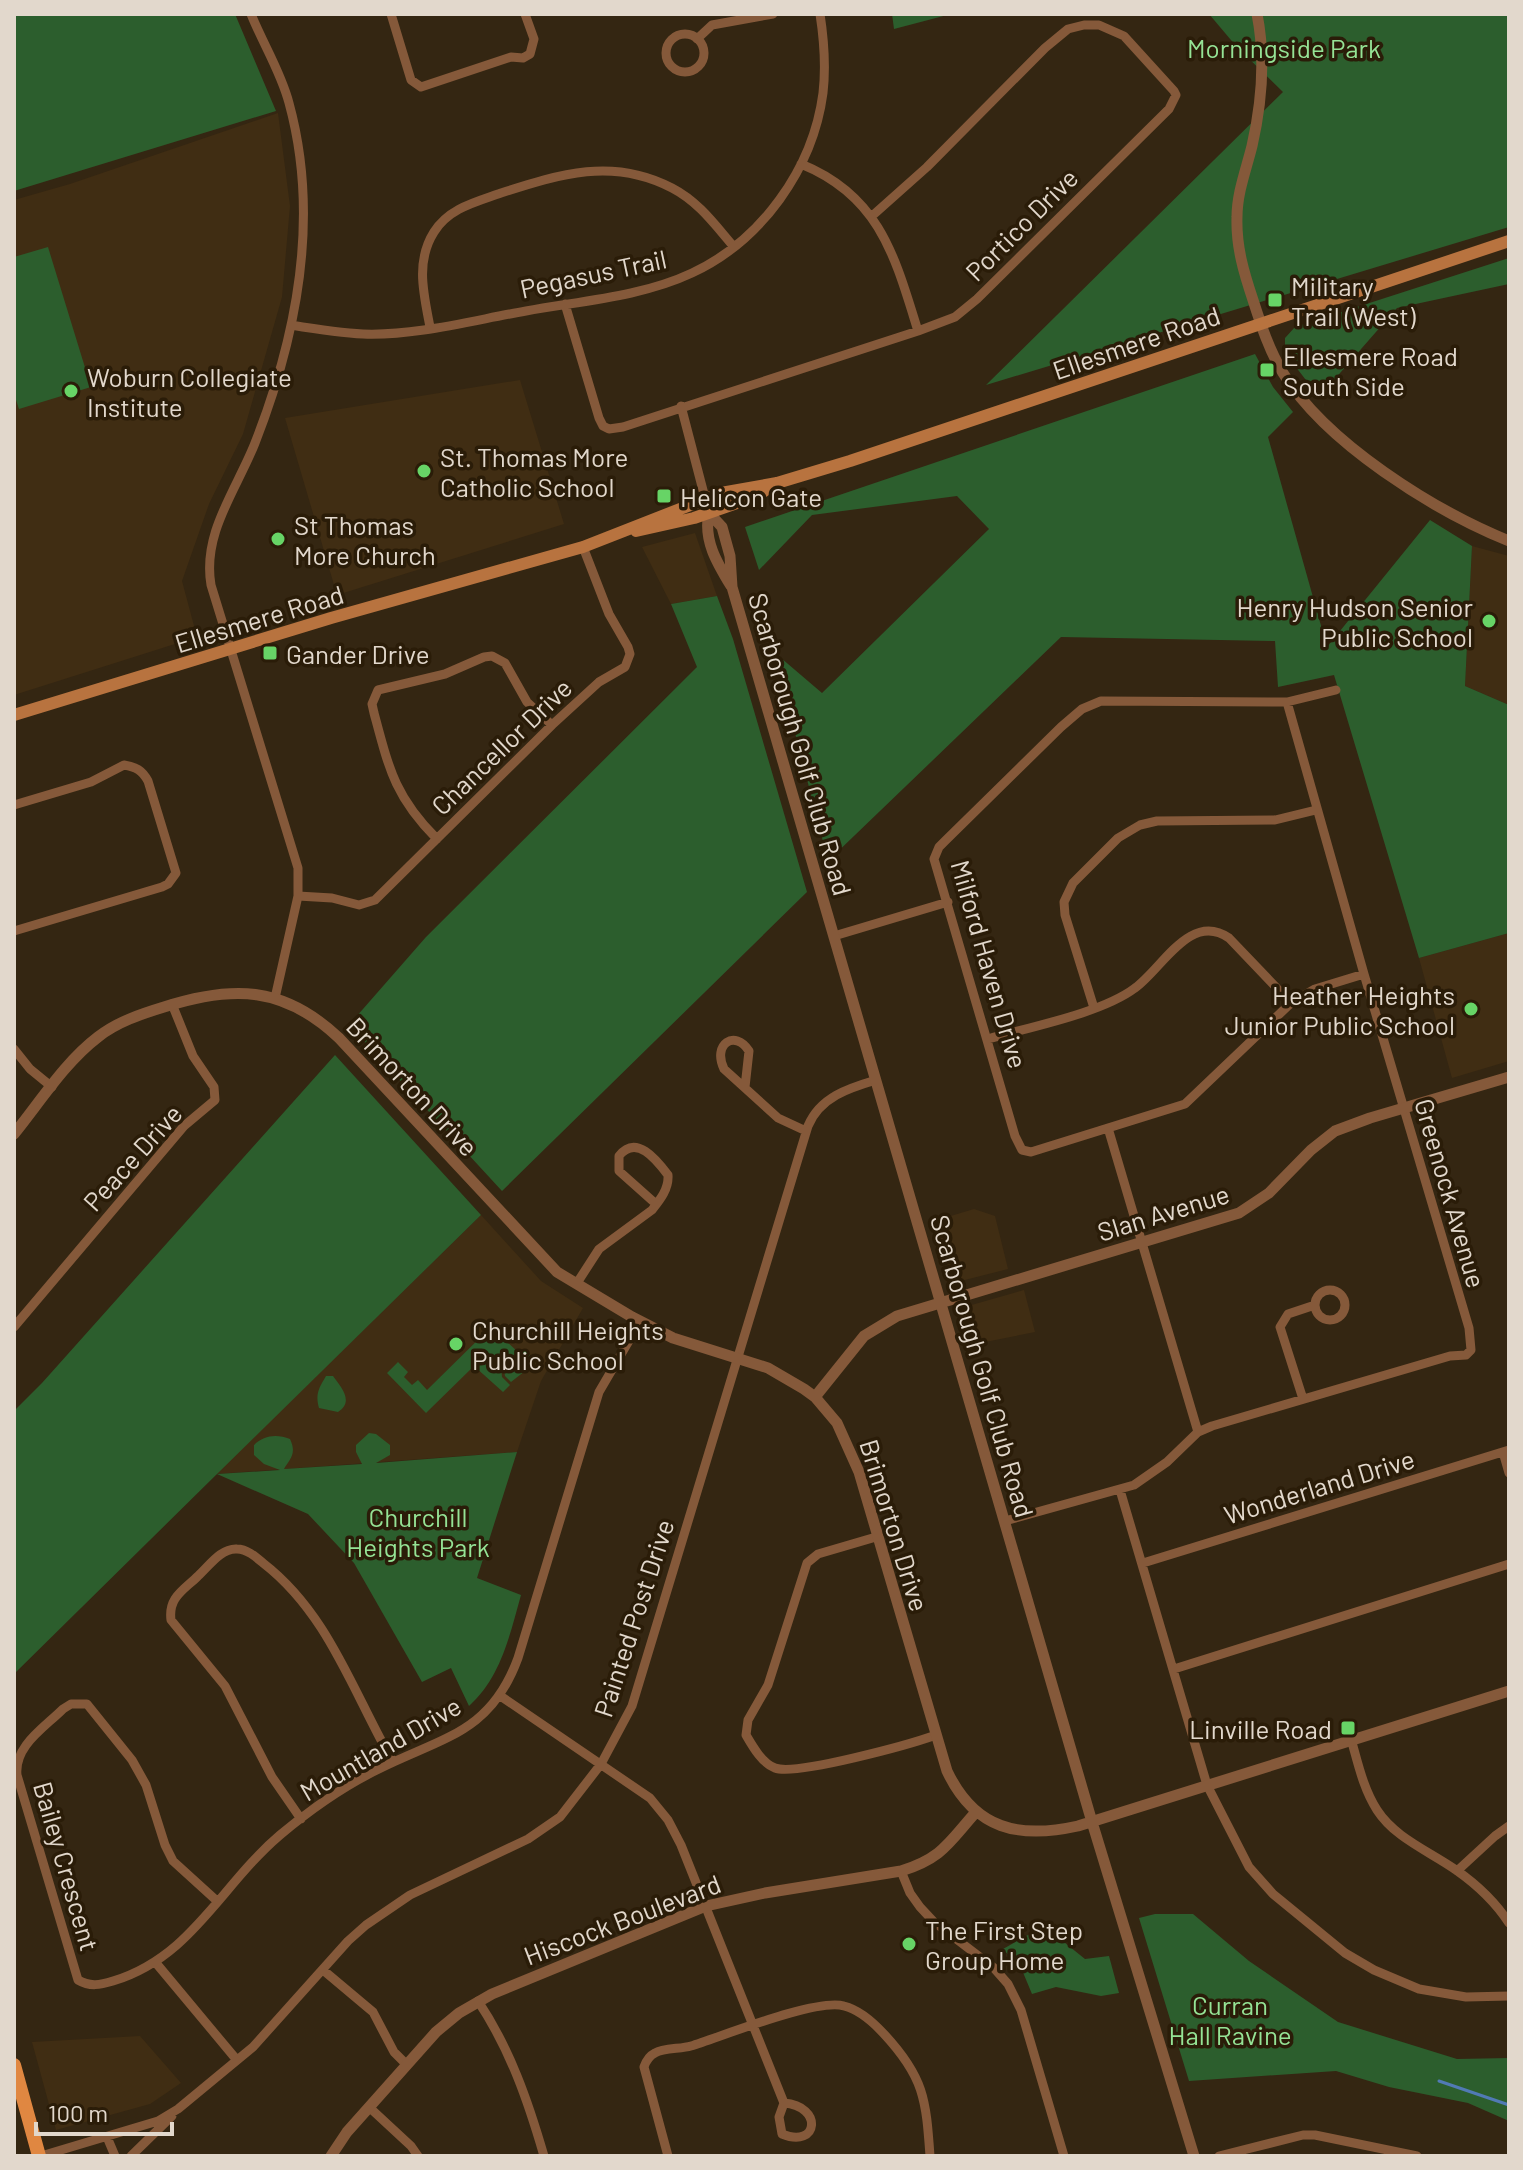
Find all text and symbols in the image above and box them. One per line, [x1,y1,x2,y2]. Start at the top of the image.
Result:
park label: Morningside Park [1187,32,1381,63]
street label: Portico Drive [959,162,1083,286]
street label: Pegasus Trail [517,242,669,304]
place label: Military Trail (West) [1291,270,1416,331]
marker: Military Trail (West) [1266,291,1284,309]
street label: Ellesmere Road [1048,299,1224,385]
place label: Ellesmere Road South Side [1283,340,1458,401]
place label: Woburn Collegiate Institute [87,361,292,422]
marker: Ellesmere Road South Side [1258,361,1276,379]
marker: Woburn Collegiate Institute [62,382,80,400]
place label: St. Thomas More Catholic School [440,441,628,502]
marker: St. Thomas More Catholic School [415,462,433,480]
place label: Helicon Gate [680,481,822,512]
marker: Helicon Gate [655,487,673,505]
place label: St Thomas More Church [294,509,436,570]
marker: St Thomas More Church [269,530,287,548]
street label: Ellesmere Road [171,578,347,658]
street label: Scarborough Golf Club Road [743,589,859,899]
place label: Henry Hudson Senior Public School [1236,591,1474,652]
marker: Henry Hudson Senior Public School [1480,612,1498,630]
place label: Gander Drive [286,638,430,669]
marker: Gander Drive [261,644,279,662]
street label: Chancellor Drive [424,671,578,821]
street label: Milford Haven Drive [945,856,1035,1072]
place label: Heather Heights Junior Public School [1225,979,1455,1040]
marker: Heather Heights Junior Public School [1462,1000,1480,1018]
street label: Brimorton Drive [341,1010,485,1162]
street label: Greenock Avenue [1409,1095,1493,1291]
street label: Peace Drive [76,1097,188,1217]
street label: Slan Avenue [1093,1177,1233,1247]
street label: Scarborough Golf Club Road [925,1211,1041,1521]
place label: Churchill Heights Public School [472,1314,664,1375]
marker: Churchill Heights Public School [447,1335,465,1353]
street label: Brimorton Drive [854,1435,936,1615]
street label: Wonderland Drive [1220,1442,1418,1530]
park label: Churchill Heights Park [346,1501,490,1562]
street label: Painted Post Drive [586,1515,680,1721]
street label: Mountland Drive [294,1689,466,1807]
place label: Linville Road [1189,1713,1332,1744]
marker: Linville Road [1339,1719,1357,1737]
street label: Bailey Crescent [28,1778,106,1954]
street label: Hiscock Boulevard [519,1867,725,1971]
place label: The First Step Group Home [925,1914,1083,1975]
marker: The First Step Group Home [900,1935,918,1953]
park label: Curran Hall Ravine [1168,1989,1292,2050]
scale bar [36,2086,172,2136]
text: 100 m [48,2098,108,2127]

